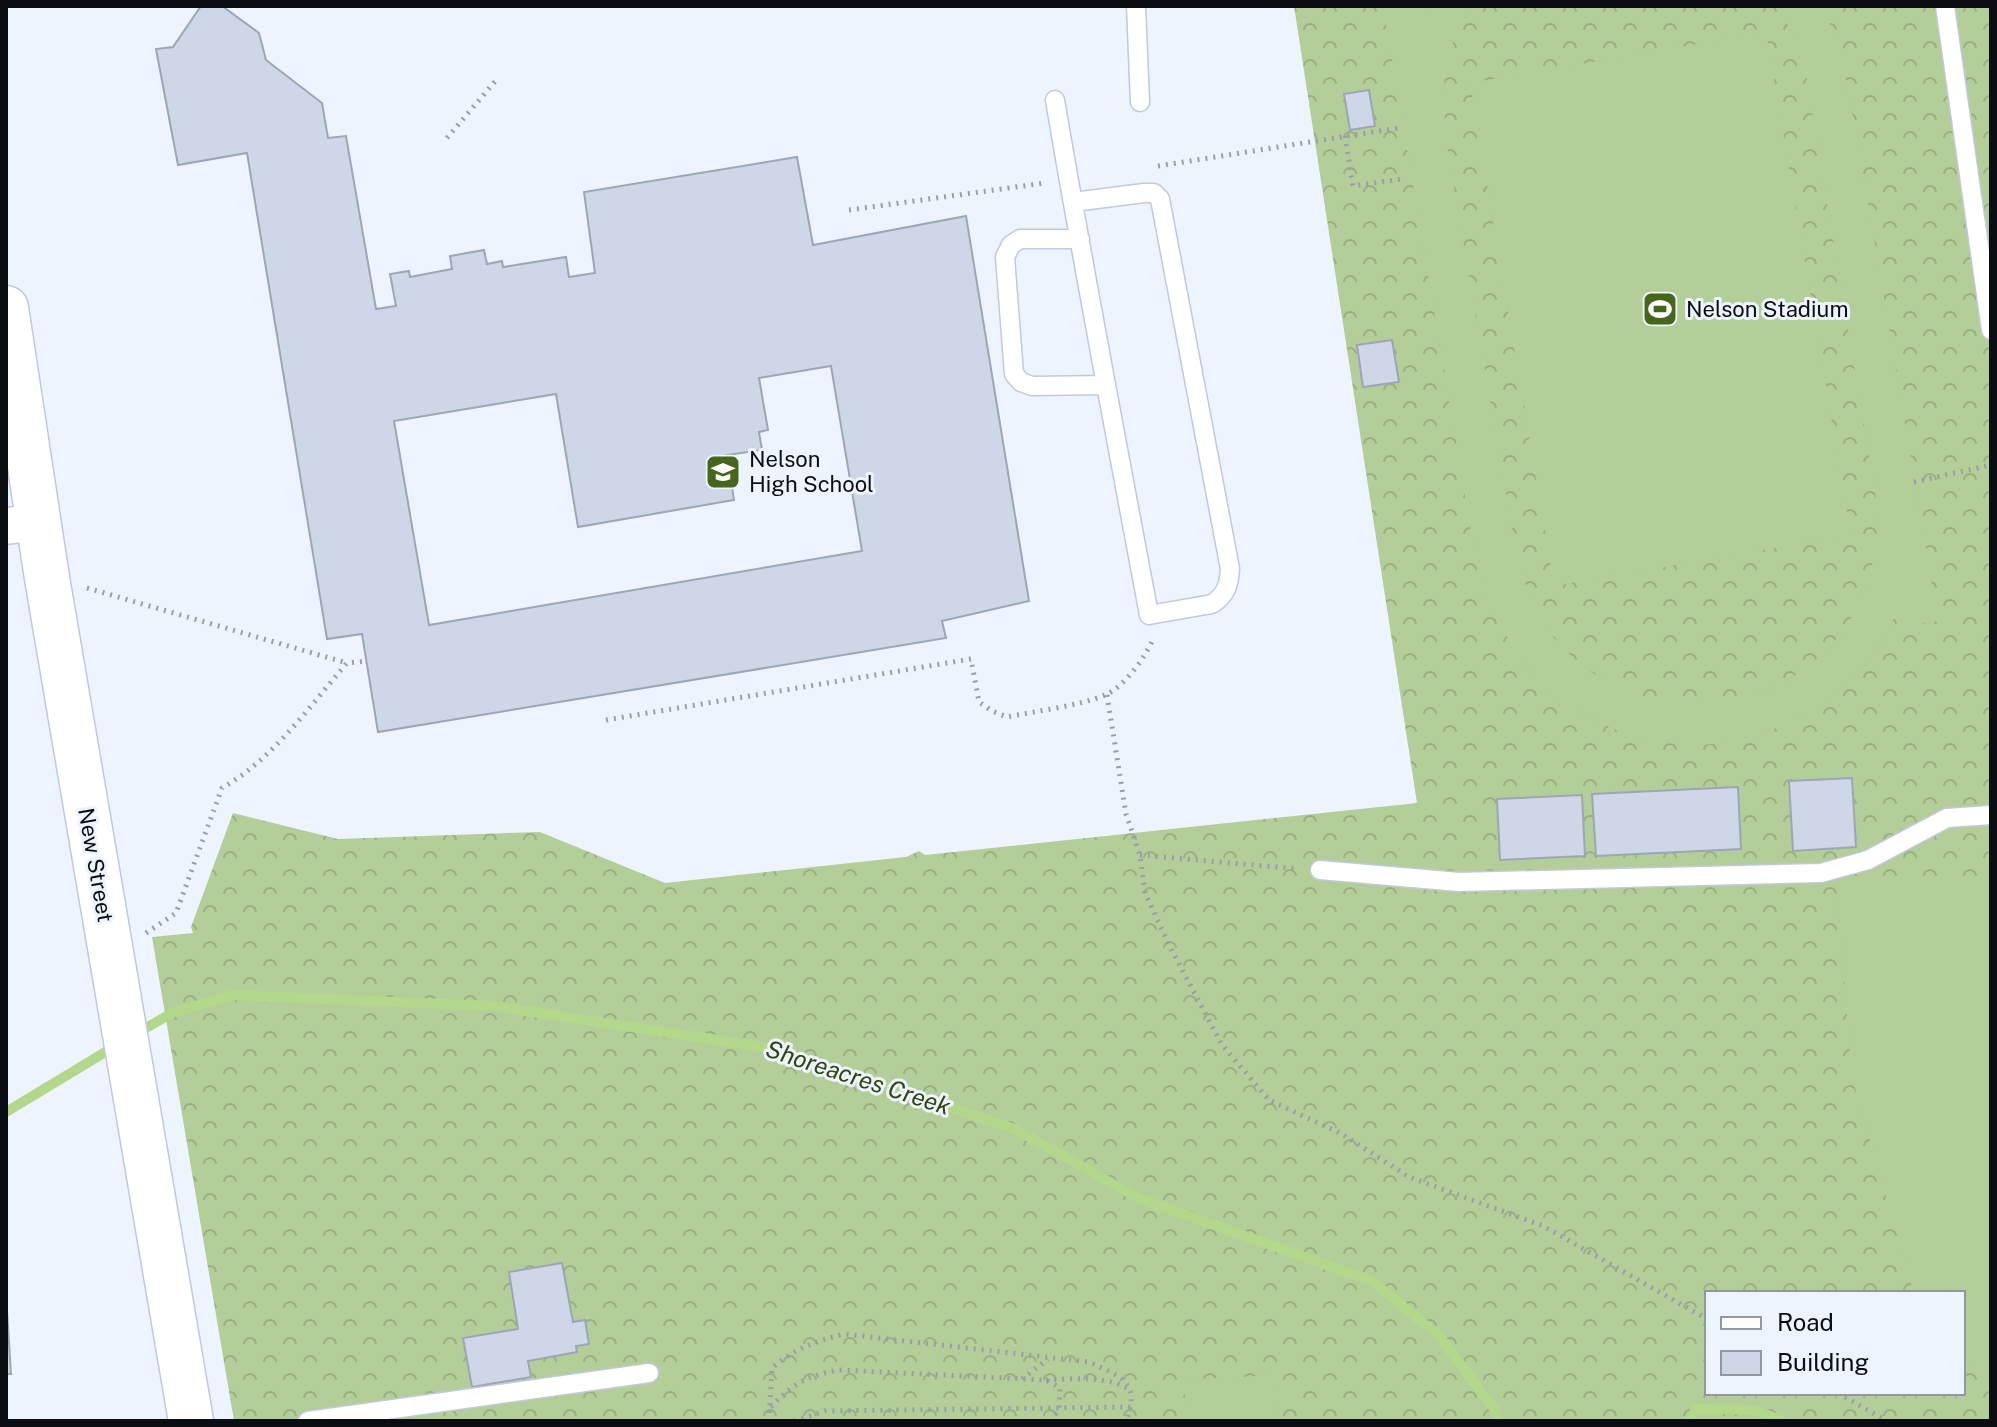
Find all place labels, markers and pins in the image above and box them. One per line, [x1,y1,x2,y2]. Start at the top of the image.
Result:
sports icon: Nelson Stadium [1641,290,1679,328]
place label: Nelson Stadium [1686,296,1848,322]
place label: Nelson High School [749,446,874,497]
school or university icon: Nelson High School [704,453,742,491]

